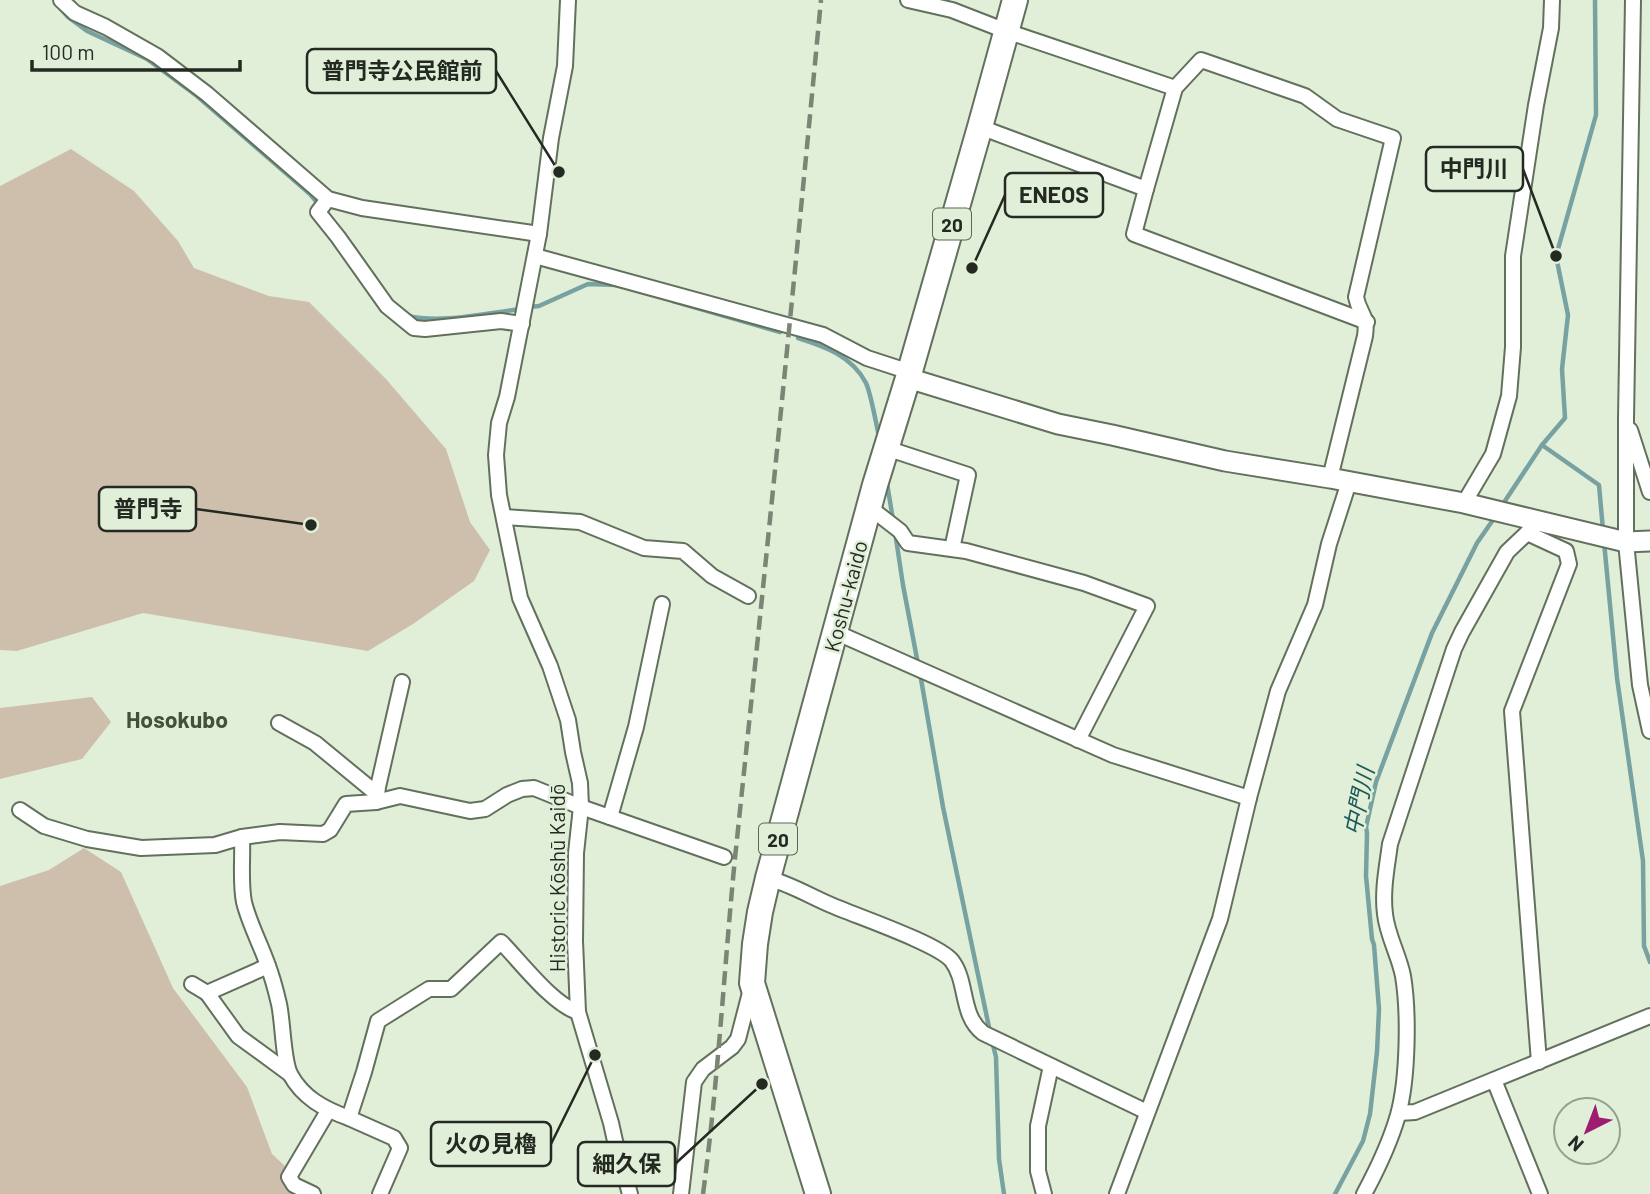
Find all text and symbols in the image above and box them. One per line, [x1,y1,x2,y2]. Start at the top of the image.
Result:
scale bar [32,28,240,72]
text: 100 m [42,39,95,64]
callout: 普門寺公民館前 [307,49,496,93]
text: 普門寺公民館前 [322,56,483,84]
callout: 中門川 [1426,147,1523,191]
text: 中門川 [1440,154,1509,182]
callout: ENEOS [1005,173,1103,217]
text: ENEOS [1019,180,1089,208]
road number: 20 [933,208,971,240]
callout: 普門寺 [99,487,196,531]
text: 普門寺 [114,494,183,522]
street label: Koshu-kaido [818,538,872,654]
district label: Hosokubo [126,705,228,733]
water label: 中門川 [1337,761,1379,838]
street label: Historic Kōshū Kaidō [544,784,569,972]
road number: 20 [759,824,797,854]
north arrow [1552,1096,1622,1166]
callout: 火の見櫓 [431,1122,551,1166]
text: 火の見櫓 [445,1129,537,1157]
text: N [1563,1131,1588,1157]
callout: 細久保 [578,1142,675,1186]
text: 細久保 [593,1149,662,1177]

